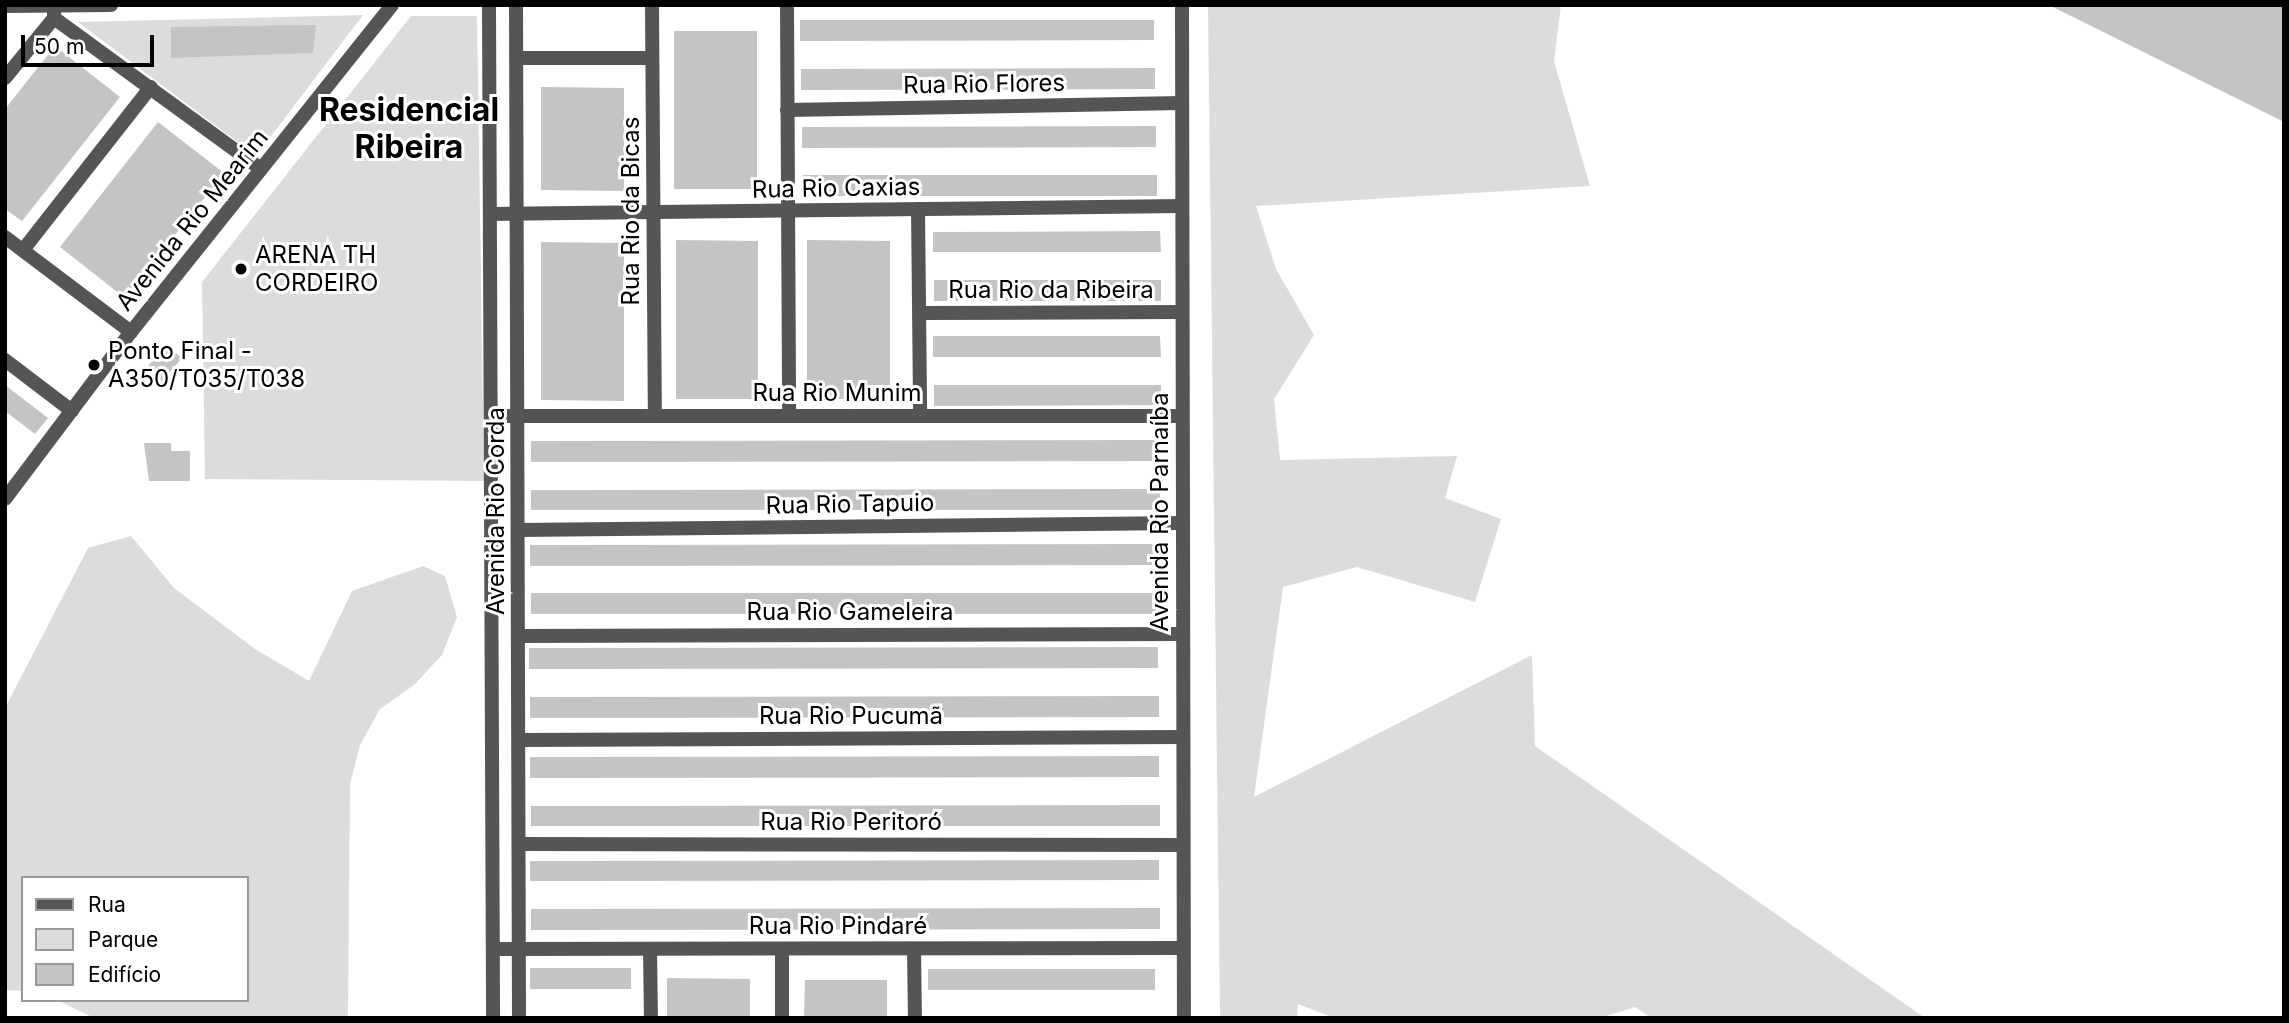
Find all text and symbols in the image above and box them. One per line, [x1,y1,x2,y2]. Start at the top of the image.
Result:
scale bar [24,21,158,65]
text: 50 m [34,34,84,59]
street label: Rua Rio Flores [903,68,1065,100]
district label: Residencial Ribeira [319,92,499,167]
street label: Rua Rio da Bicas [617,117,645,305]
street label: Avenida Rio Mearim [110,124,274,316]
street label: Rua Rio Caxias [752,172,920,204]
place label: ARENA TH CORDEIRO [255,241,378,297]
marker: ARENA TH CORDEIRO [233,261,249,277]
street label: Rua Rio da Ribeira [948,276,1154,304]
place label: Ponto Final - A350/T035/T038 [108,337,305,393]
marker: Ponto Final - A350/T035/T038 [86,357,102,373]
street label: Rua Rio Munim [752,379,922,407]
street label: Avenida Rio Parnaíba [1146,392,1174,632]
street label: Avenida Rio Corda [482,407,510,615]
street label: Rua Rio Tapuio [765,488,935,520]
street label: Rua Rio Gameleira [747,598,953,626]
street label: Rua Rio Pucumã [759,702,943,730]
street label: Rua Rio Peritoró [760,808,942,836]
legend [21,876,248,1002]
text: Rua [88,892,126,917]
street label: Rua Rio Pindaré [749,912,927,940]
text: Parque [88,927,158,952]
text: Edifício [88,962,161,987]

